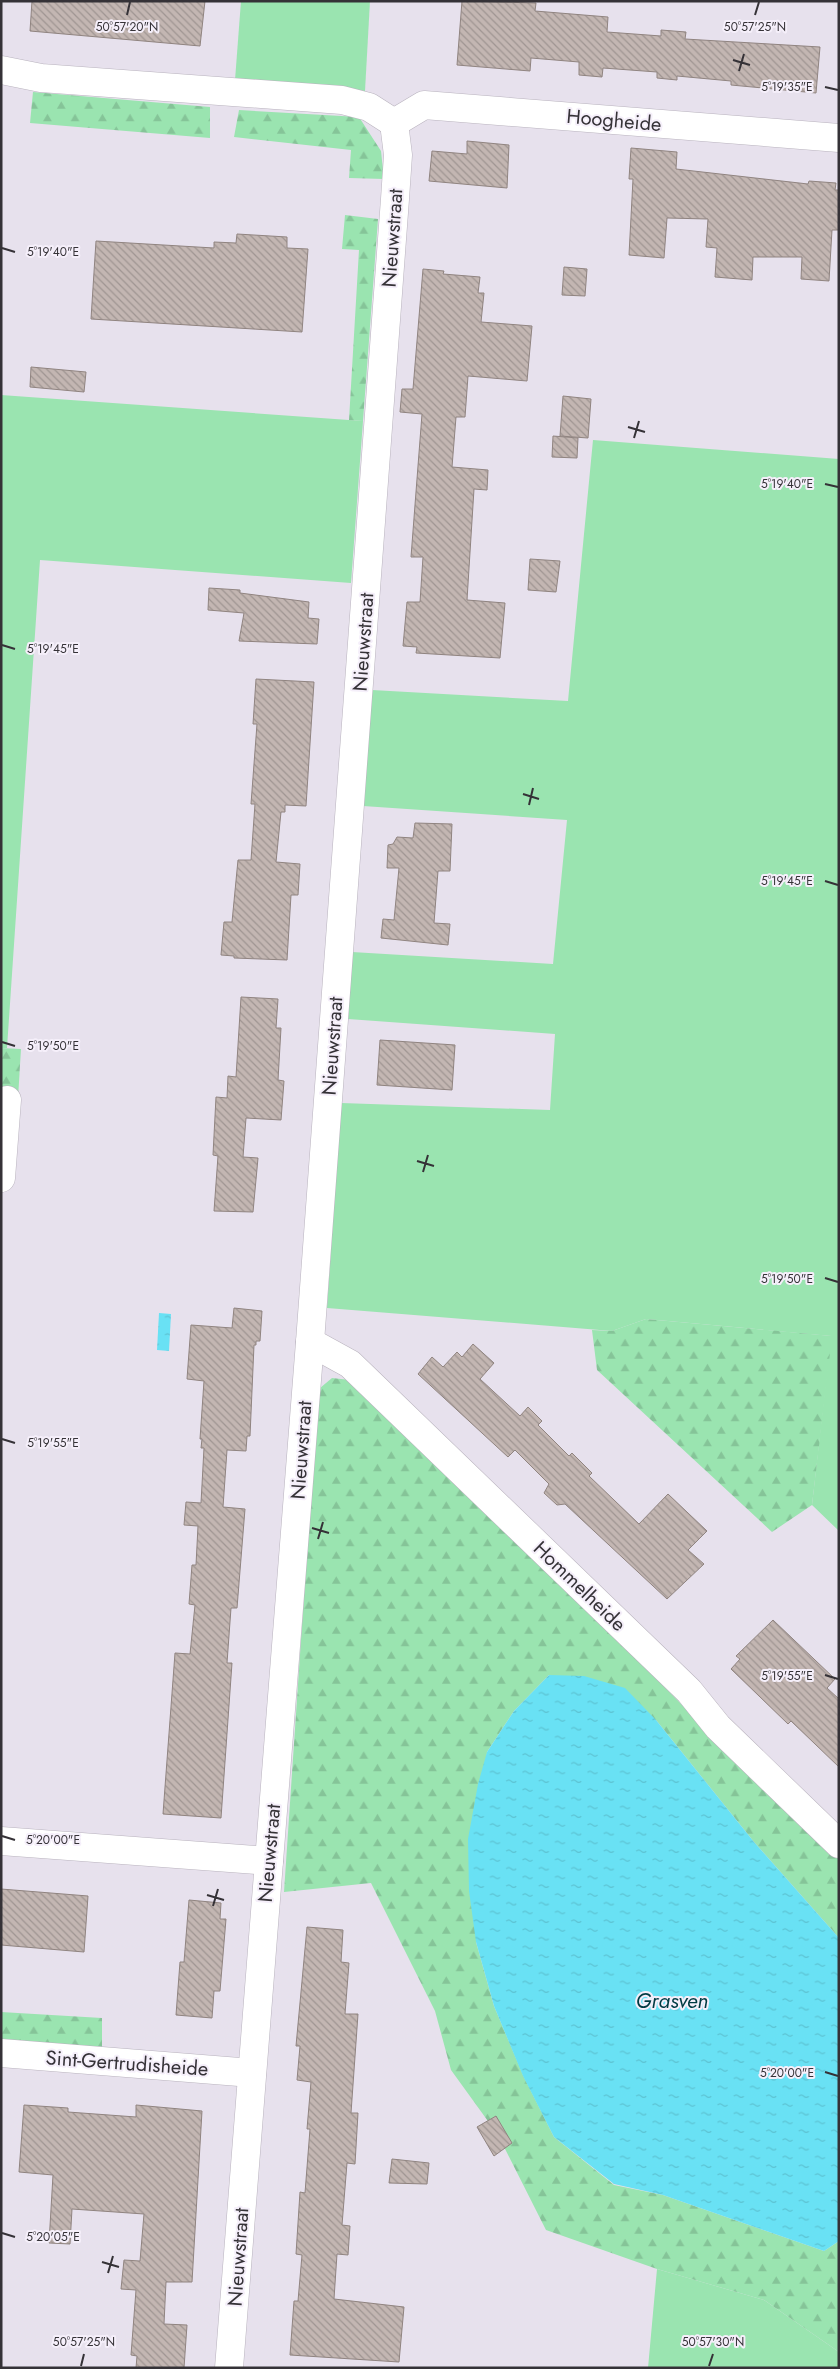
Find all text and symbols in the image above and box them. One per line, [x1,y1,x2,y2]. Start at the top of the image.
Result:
text: 50°57'20"N [96,18,158,36]
text: 50°57'25"N [724,18,786,36]
text: 5°19'35"E [761,78,813,96]
street label: Hoogheide [565,102,663,139]
street label: Nieuwstraat [375,188,410,288]
text: 5°19'40"E [27,243,79,261]
text: 5°19'40"E [761,475,813,493]
street label: Nieuwstraat [346,592,381,692]
text: 5°19'45"E [27,640,79,658]
text: 5°19'45"E [761,872,813,890]
street label: Nieuwstraat [315,996,350,1096]
text: 5°19'50"E [27,1037,79,1055]
text: 5°19'50"E [761,1270,813,1288]
street label: Nieuwstraat [284,1400,319,1500]
text: 5°19'55"E [27,1434,79,1452]
street label: Hommelheide [527,1535,633,1638]
text: 5°19'55"E [761,1667,813,1685]
street label: Nieuwstraat [251,1802,288,1904]
text: 5°20'00"E [26,1831,80,1849]
water label: Grasven [636,1986,708,2016]
street label: Sint-Gertrudisheide [45,2043,209,2084]
text: 5°20'00"E [760,2064,814,2082]
street label: Nieuwstraat [221,2207,256,2307]
text: 5°20'05"E [26,2228,80,2246]
text: 50°57'25"N [53,2333,115,2351]
text: 50°57'30"N [682,2333,744,2351]

